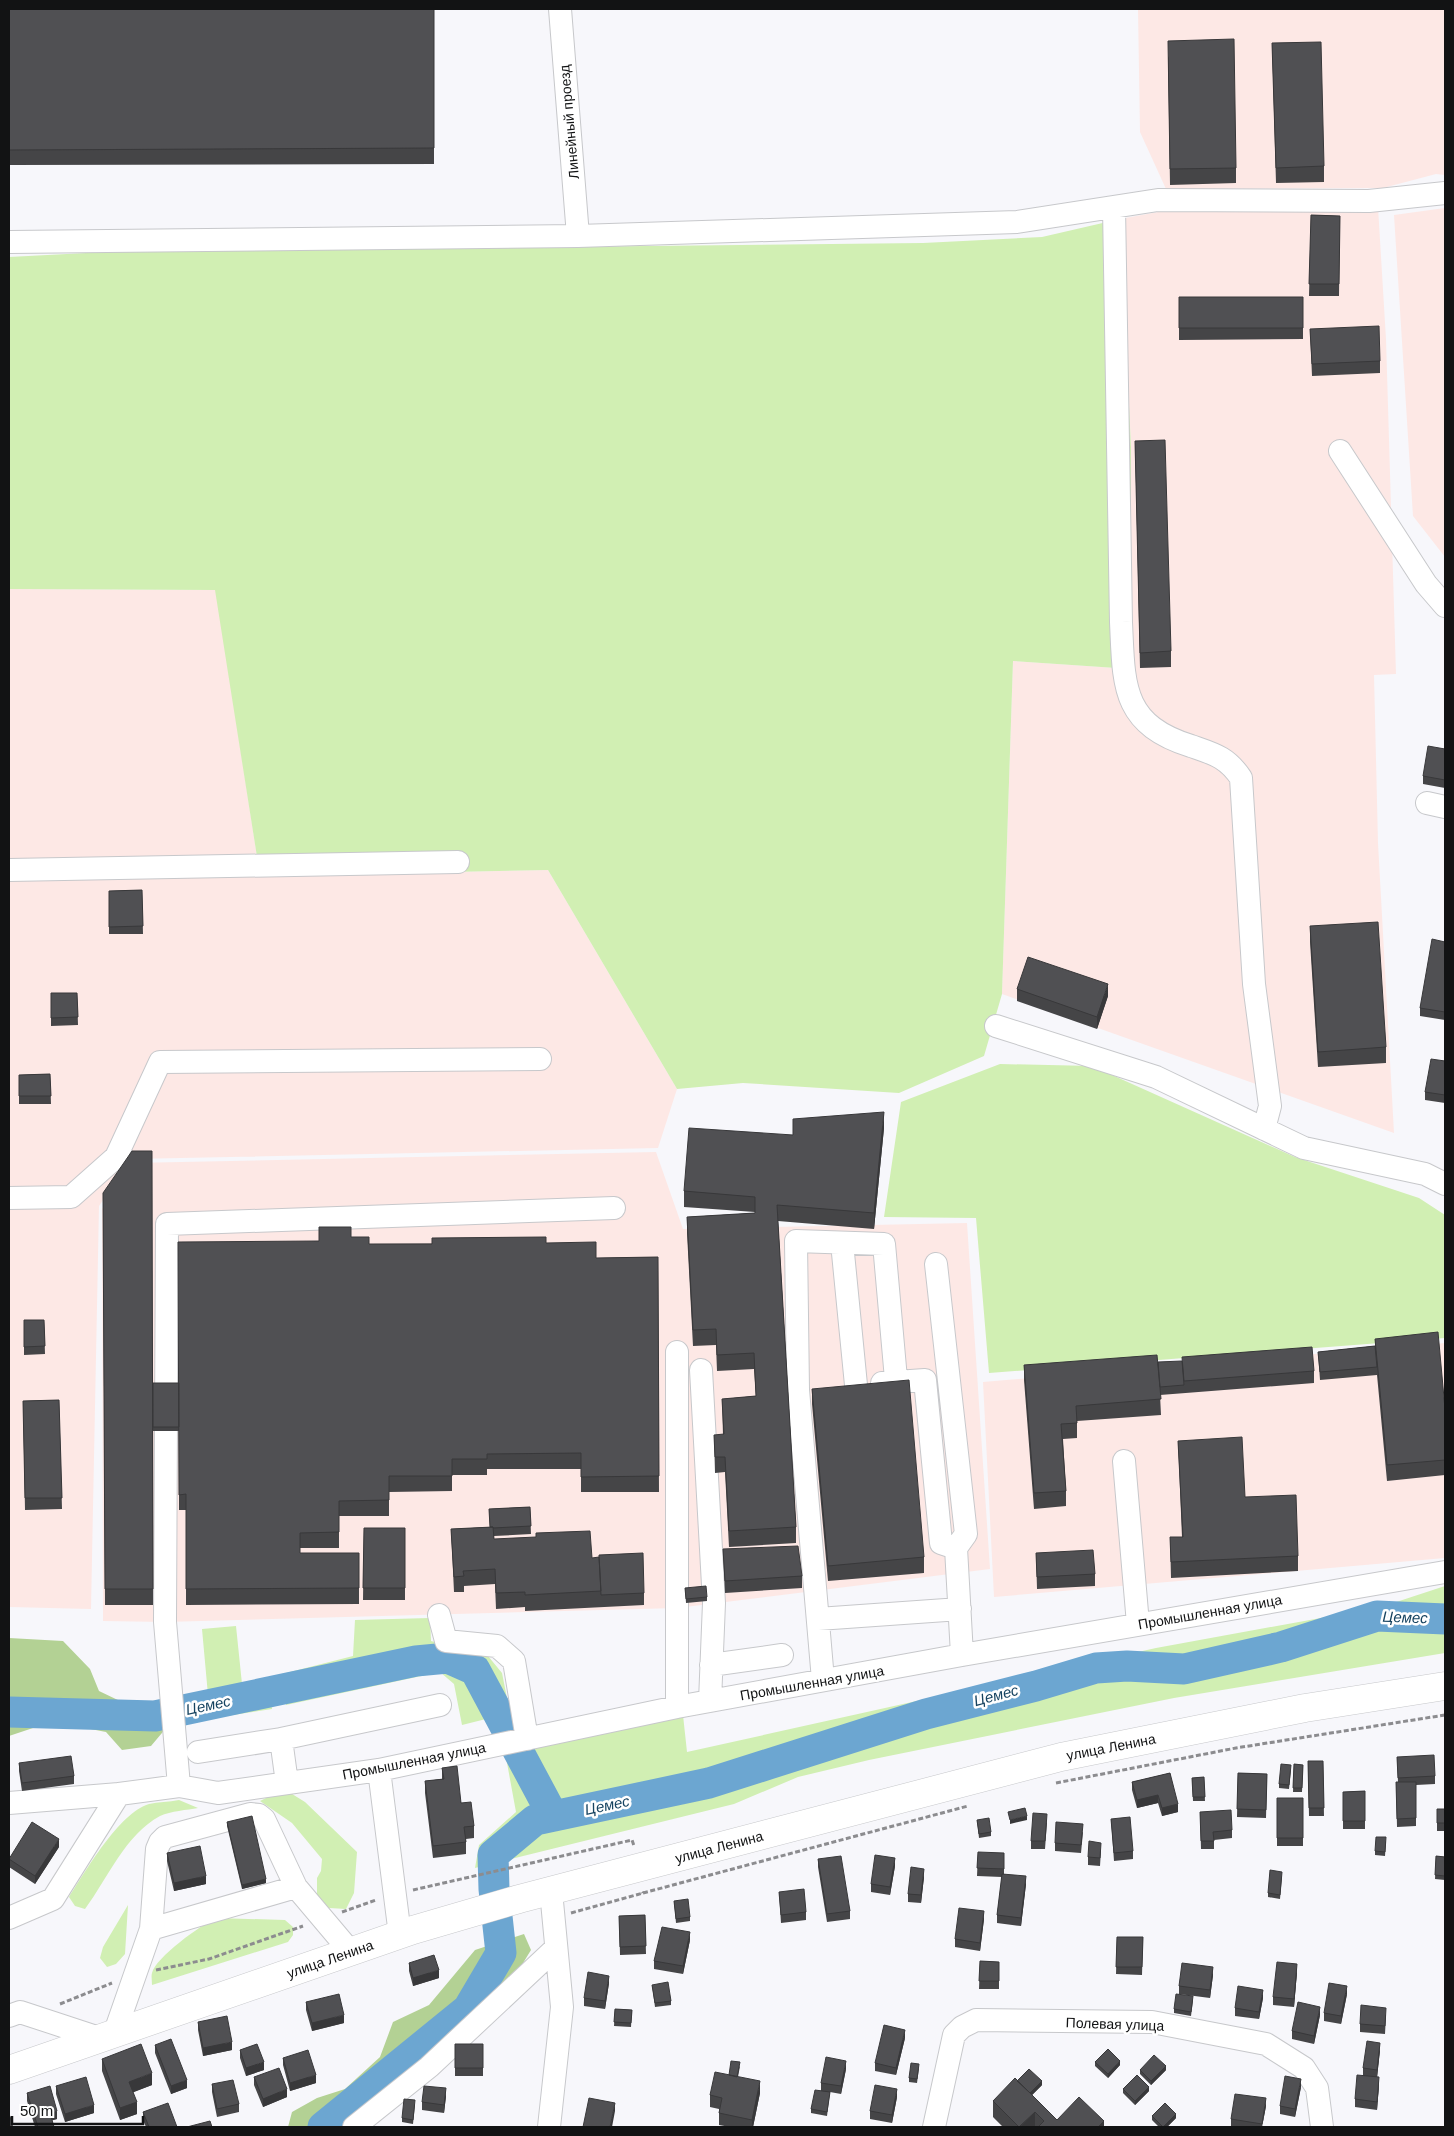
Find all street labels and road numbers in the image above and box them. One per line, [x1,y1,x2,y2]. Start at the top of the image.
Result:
street label: Линейный проезд [556,64,582,180]
street label: Промышленная улица [1137,1591,1283,1633]
street label: Промышленная улица [739,1662,885,1704]
street label: улица Ленина [1065,1730,1157,1763]
street label: Промышленная улица [341,1739,487,1783]
street label: улица Ленина [673,1828,765,1866]
street label: улица Ленина [285,1937,376,1981]
street label: Полевая улица [1065,2014,1165,2034]

